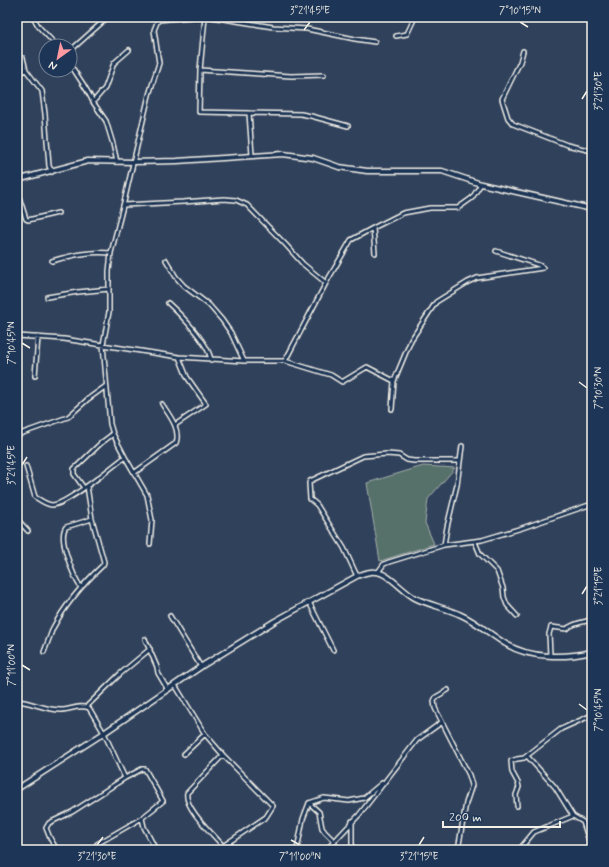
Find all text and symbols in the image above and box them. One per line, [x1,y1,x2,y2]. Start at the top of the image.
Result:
text: 3°21'45"E [290,4,330,18]
text: 7°10'15"N [499,4,541,18]
north arrow [38,38,78,78]
text: N [46,58,60,73]
text: 3°21'30"E [592,71,606,110]
text: 7°10'45"N [5,321,19,365]
text: 7°10'30"N [592,367,606,409]
text: 3°21'45"E [5,445,19,485]
text: 3°21'15"E [592,567,606,605]
text: 7°11'00"N [5,644,19,686]
text: 7°10'45"N [592,688,606,732]
scale bar [443,803,560,829]
text: 200 m [449,810,482,826]
text: 3°21'30"E [78,850,117,864]
text: 7°11'00"N [279,850,321,864]
text: 3°21'15"E [400,850,438,864]

